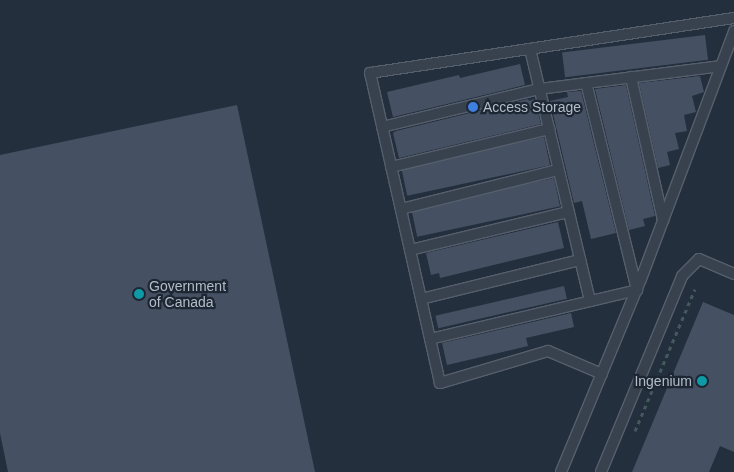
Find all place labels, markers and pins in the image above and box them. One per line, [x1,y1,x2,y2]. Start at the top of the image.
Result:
place label: Access Storage [483,99,581,115]
marker: Access Storage [467,101,479,113]
place label: Government of Canada [149,278,226,310]
marker: Government of Canada [133,288,145,300]
place label: Ingenium [634,373,692,389]
marker: Ingenium [696,375,708,387]

